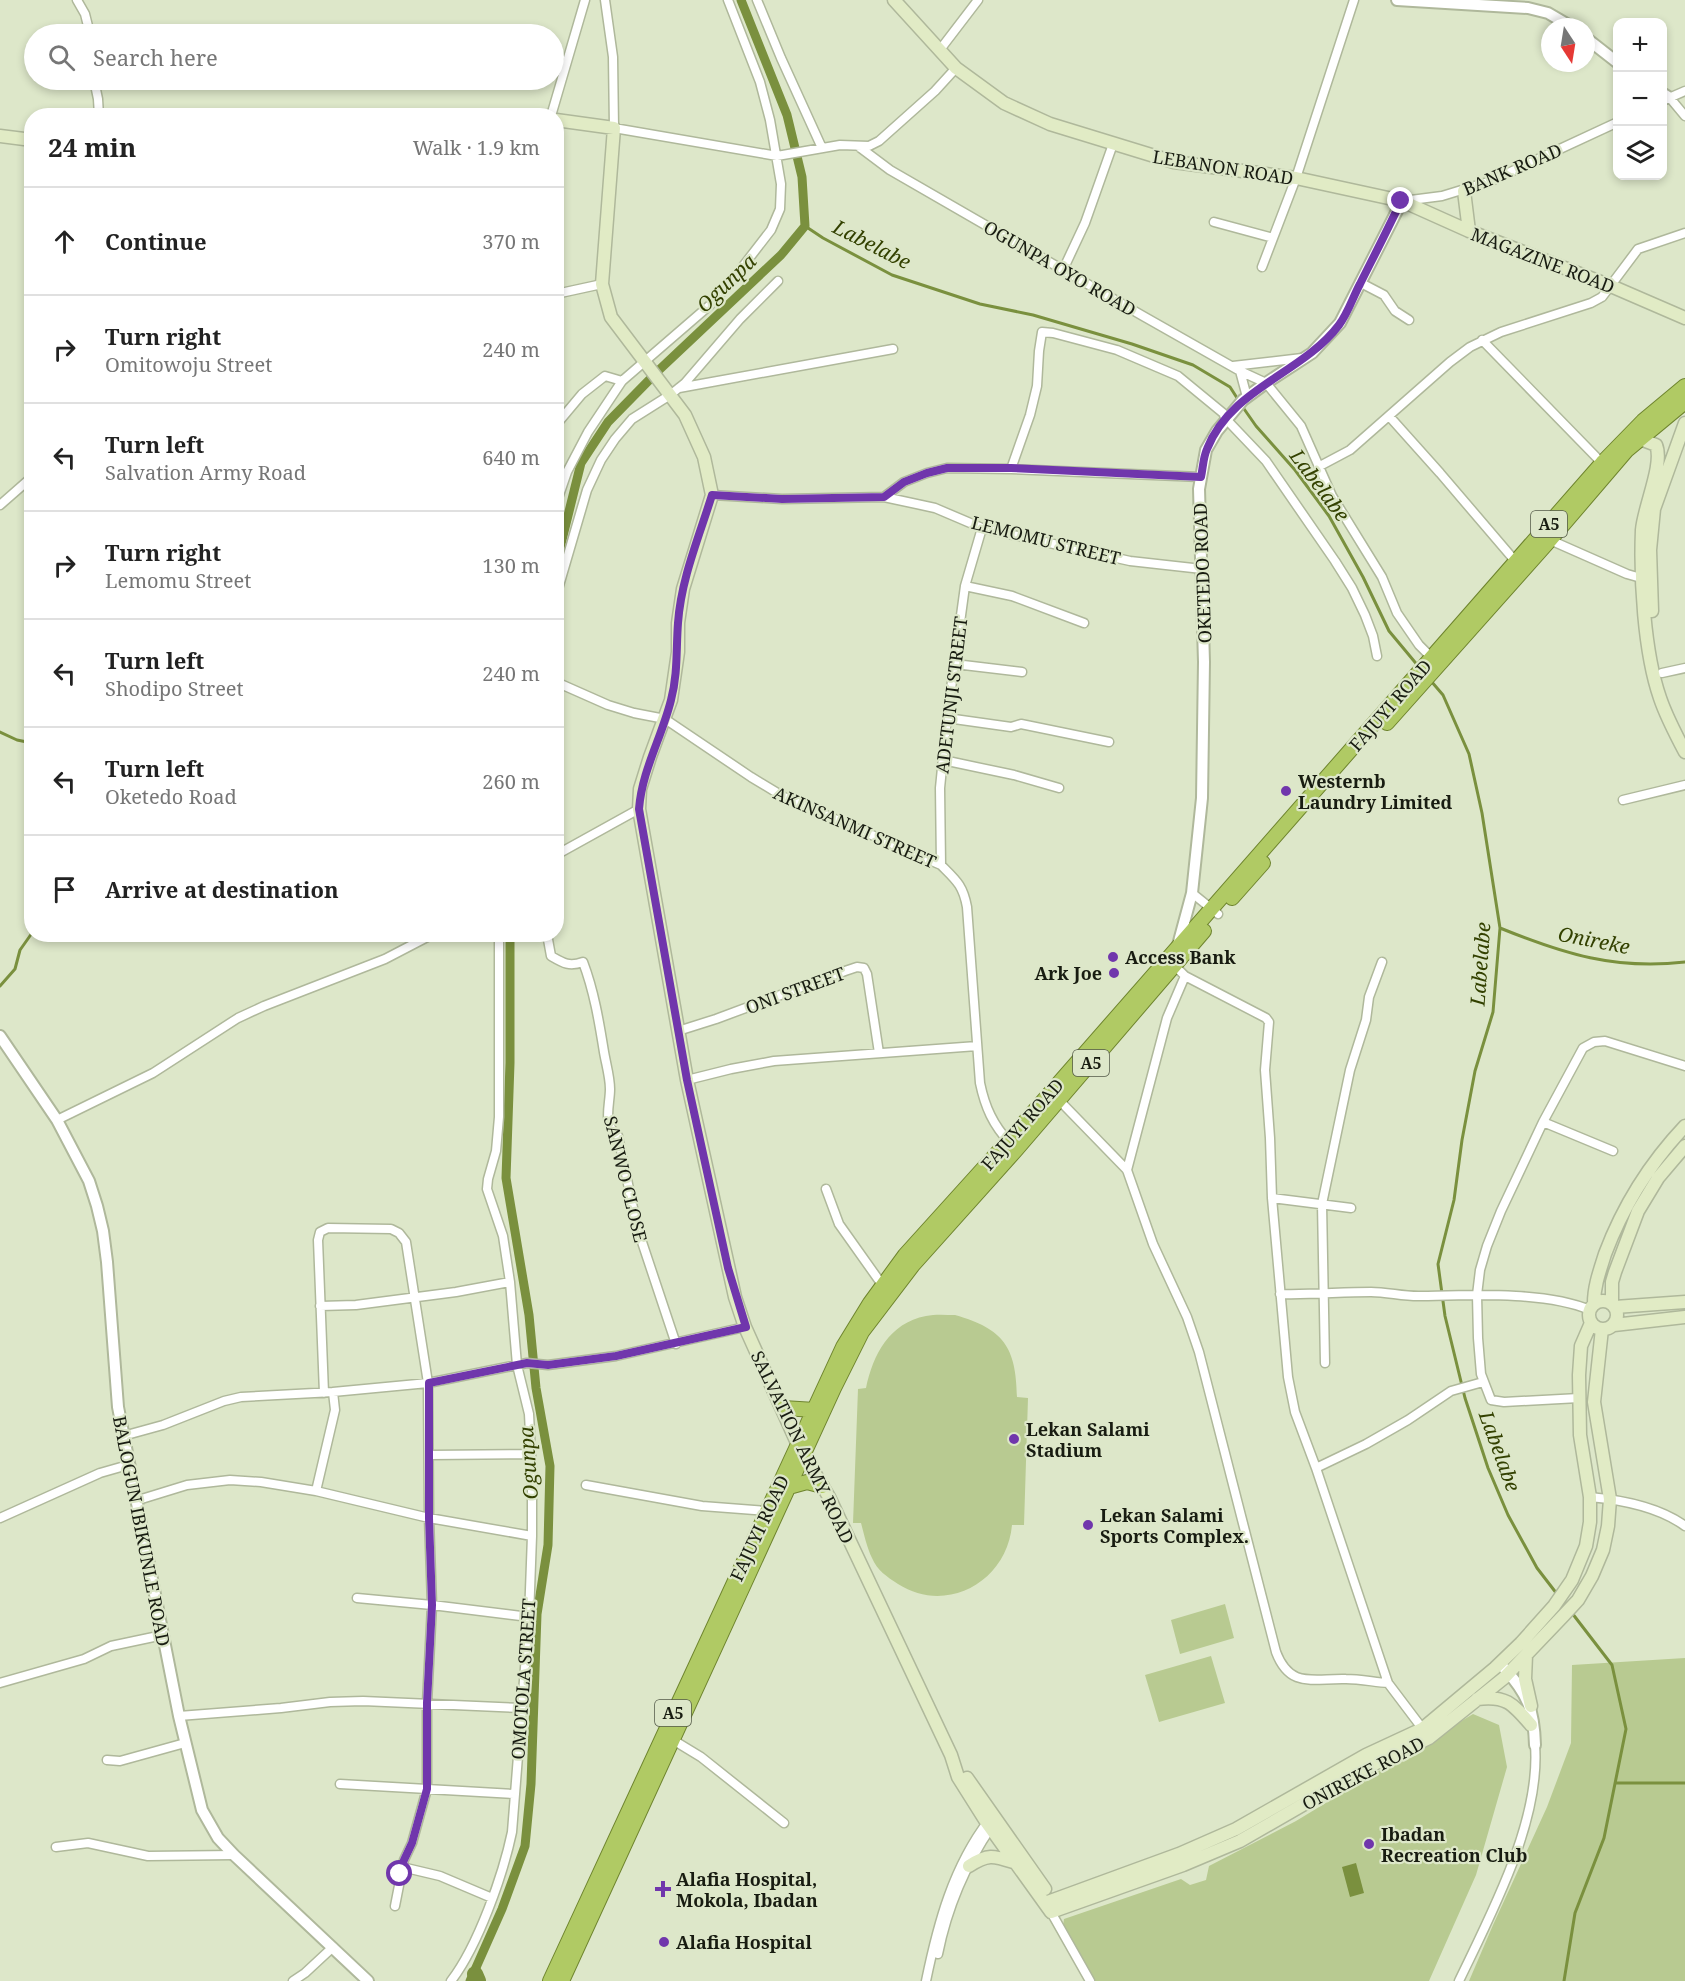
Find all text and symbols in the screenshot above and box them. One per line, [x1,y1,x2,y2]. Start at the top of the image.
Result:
north arrow [1541,18,1595,72]
map controls [1613,18,1667,180]
button: + [1613,18,1667,72]
search box [24,24,564,90]
icon: search [45,41,78,74]
text: Search here [93,42,218,72]
button: − [1613,72,1667,126]
button: layers [1613,126,1667,180]
text: 24 min [48,129,136,165]
text: Walk · 1.9 km [413,134,540,161]
street label: BANK ROAD [1459,137,1565,201]
street label: LEBANON ROAD [1151,144,1295,190]
route end [1387,187,1413,213]
water label: Labelabe [828,212,916,275]
street label: OGUNPA OYO ROAD [980,215,1140,321]
street label: MAGAZINE ROAD [1468,222,1618,298]
icon: ahead [48,225,81,258]
text: Continue [105,226,207,256]
text: 370 m [482,228,540,255]
water label: Ogunpa [690,248,762,318]
text: Turn right [105,321,221,351]
icon: right [48,333,81,366]
text: 240 m [482,336,540,363]
text: Omitowoju Street [105,351,272,378]
text: Turn left [105,429,204,459]
icon: left [48,441,81,474]
water label: Labelabe [1283,443,1356,527]
text: 640 m [482,444,540,471]
text: Salvation Army Road [105,459,306,486]
street label: OKETEDO ROAD [1188,502,1216,644]
street label: LEMOMU STREET [969,510,1123,570]
road number: A5 [1531,511,1567,537]
text: Turn right [105,537,221,567]
icon: right [48,549,81,582]
text: 130 m [482,552,540,579]
text: Lemomu Street [105,567,251,594]
street label: ADETUNJI STREET [929,615,973,775]
text: Turn left [105,645,204,675]
street label: FAJUYI ROAD [1344,654,1436,756]
icon: left [48,657,81,690]
text: 240 m [482,660,540,687]
text: Shodipo Street [105,675,244,702]
text: Turn left [105,753,204,783]
icon: left [48,765,81,798]
text: 260 m [482,768,540,795]
place label: Westernb Laundry Limited [1298,769,1453,814]
street label: AKINSANMI STREET [770,780,940,874]
text: Oketedo Road [105,783,237,810]
marker: Westernb Laundry Limited [1279,784,1293,798]
icon: arrive [48,873,81,906]
text: Arrive at destination [105,874,339,904]
water label: Onireke [1556,920,1632,960]
water label: Labelabe [1464,921,1496,1008]
place label: Access Bank [1125,945,1236,969]
marker: Access Bank [1106,950,1120,964]
street label: ONI STREET [742,961,848,1019]
place label: Ark Joe [1034,961,1102,985]
marker: Ark Joe [1107,966,1121,980]
road number: A5 [1073,1050,1109,1076]
street label: FAJUYI ROAD [976,1073,1068,1175]
street label: SANWO CLOSE [599,1114,653,1244]
street label: SALVATION ARMY ROAD [746,1347,860,1547]
water label: Labelabe [1473,1406,1527,1495]
street label: BALOGUN IBIKUNLE ROAD [108,1414,176,1648]
place label: Lekan Salami Stadium [1026,1417,1150,1462]
water label: Ogunpa [512,1425,544,1500]
marker: Lekan Salami Stadium [1007,1432,1021,1446]
street label: FAJUYI ROAD [724,1471,794,1585]
place label: Lekan Salami Sports Complex. [1100,1503,1249,1548]
marker: Lekan Salami Sports Complex. [1081,1518,1095,1532]
street label: OMOTOLA STREET [505,1598,541,1760]
road number: A5 [655,1700,691,1726]
street label: ONIREKE ROAD [1298,1731,1428,1815]
place label: Ibadan Recreation Club [1381,1822,1528,1867]
marker: Ibadan Recreation Club [1362,1837,1376,1851]
route start [386,1860,412,1886]
place label: Alafia Hospital, Mokola, Ibadan [676,1867,818,1912]
marker: Alafia Hospital, Mokola, Ibadan [654,1880,672,1898]
place label: Alafia Hospital [676,1930,813,1954]
marker: Alafia Hospital [657,1935,671,1949]

